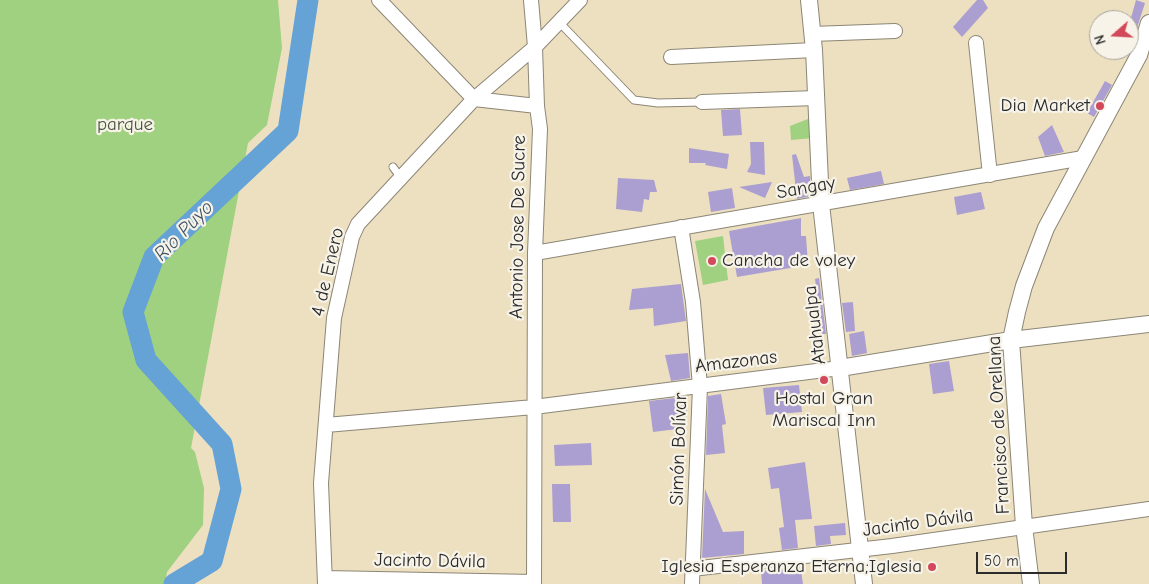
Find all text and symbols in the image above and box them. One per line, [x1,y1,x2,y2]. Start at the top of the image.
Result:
north arrow [1089,10,1139,60]
text: N [1091,33,1110,47]
place label: Dia Market [1001,95,1090,117]
marker: Dia Market [1094,100,1106,112]
park label: parque [97,114,153,136]
street label: Antonio Jose De Sucre [505,135,531,319]
street label: Sangay [775,172,837,204]
water label: Rio Puyo [149,196,219,266]
street label: 4 de Enero [307,225,349,319]
place label: Cancha de voley [722,250,855,272]
marker: Cancha de voley [706,255,718,267]
street label: Atahualpa [799,284,831,366]
street label: Francisco de Orellana [983,335,1015,515]
street label: Amazonas [694,346,778,378]
marker: Hostal Gran Mariscal Inn [818,374,830,386]
place label: Hostal Gran Mariscal Inn [772,388,876,432]
street label: Simón Bolívar [666,392,692,506]
street label: Jacinto Dávila [861,504,975,542]
scale bar [979,542,1070,574]
street label: Jacinto Dávila [374,549,486,573]
text: 50 m [984,552,1019,570]
place label: Iglesia Esperanza Eterna;Iglesia [661,556,922,578]
marker: Iglesia Esperanza Eterna;Iglesia [926,561,938,573]

